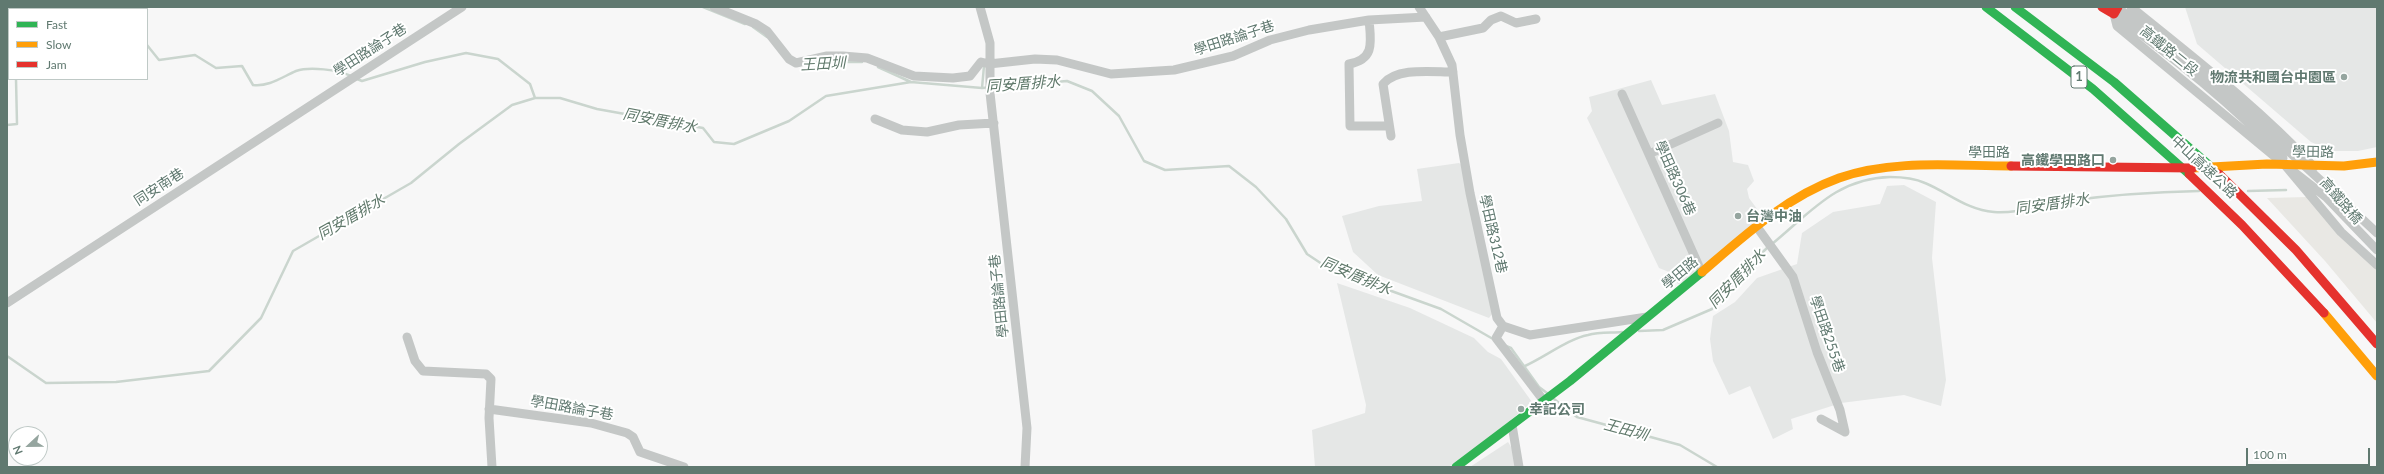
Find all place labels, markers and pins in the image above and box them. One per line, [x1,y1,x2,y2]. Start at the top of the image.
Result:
place label: 物流共和國台中園區 [2210,69,2336,85]
marker: 物流共和國台中園區 [2339,72,2349,82]
place label: 高鐵學田路口 [2021,152,2105,168]
marker: 高鐵學田路口 [2108,155,2118,165]
place label: 台灣中油 [1746,208,1802,224]
marker: 台灣中油 [1733,211,1743,221]
place label: 幸記公司 [1529,401,1585,417]
marker: 幸記公司 [1516,404,1526,414]

